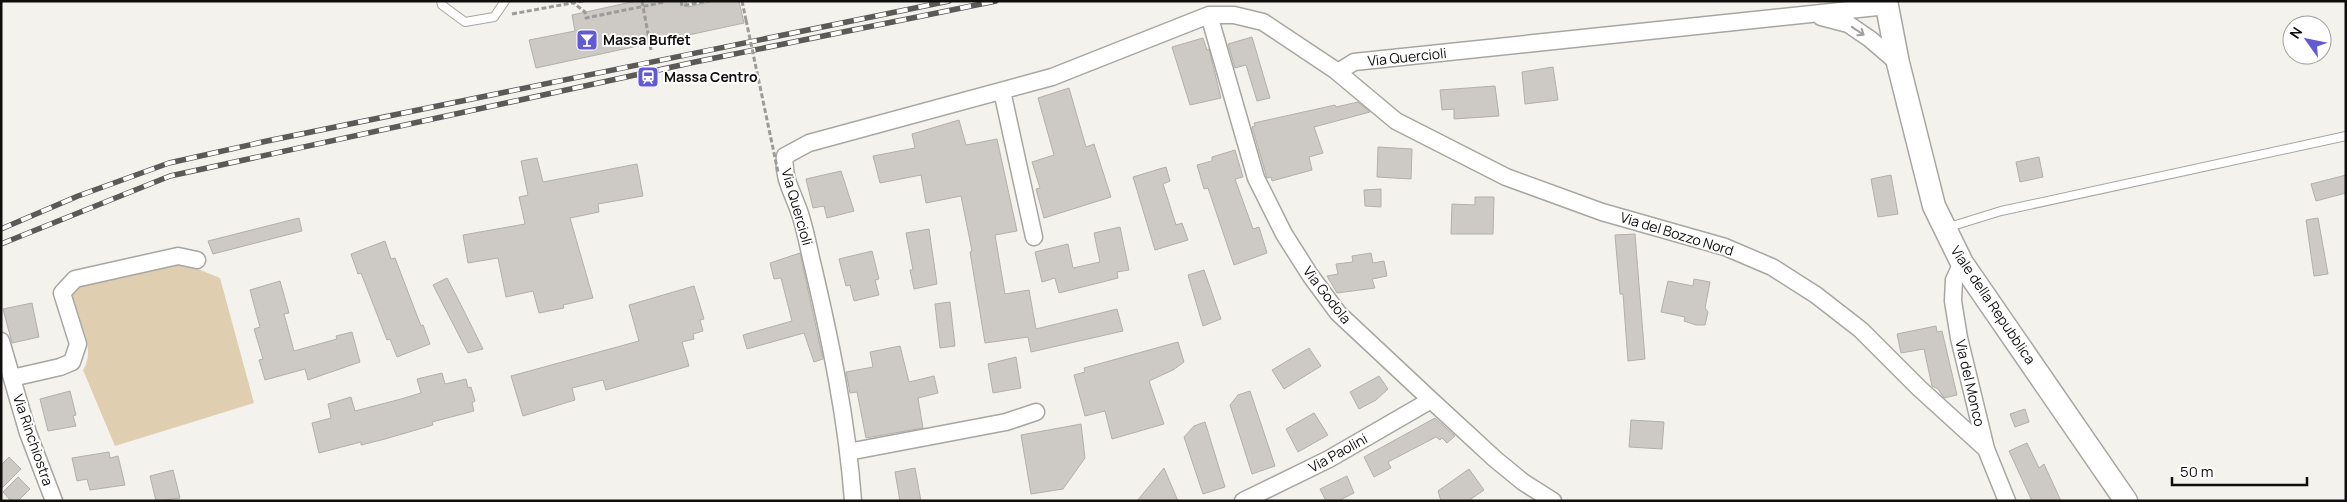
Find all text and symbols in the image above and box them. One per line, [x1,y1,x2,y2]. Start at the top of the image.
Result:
north arrow [2282,15,2332,65]
text: N [2285,23,2306,42]
one-way arrow [1850,26,1864,36]
bar icon: Massa Buffet [575,28,599,52]
place label: Massa Buffet [603,30,691,49]
street label: Via Quercioli [1367,43,1447,70]
station icon: Massa Centro [636,65,660,89]
place label: Massa Centro [664,67,758,86]
street label: Via Quercioli [777,166,818,248]
street label: Via del Bozzo Nord [1618,207,1736,260]
street label: Viale della Repubblica [1947,242,2040,368]
street label: Via Godola [1299,262,1356,327]
street label: Via del Monco [1951,338,1990,428]
street label: Via Rinchiostra [9,392,58,488]
street label: Via Paolini [1305,429,1370,476]
scale bar [2172,454,2307,486]
text: 50 m [2180,461,2214,482]

